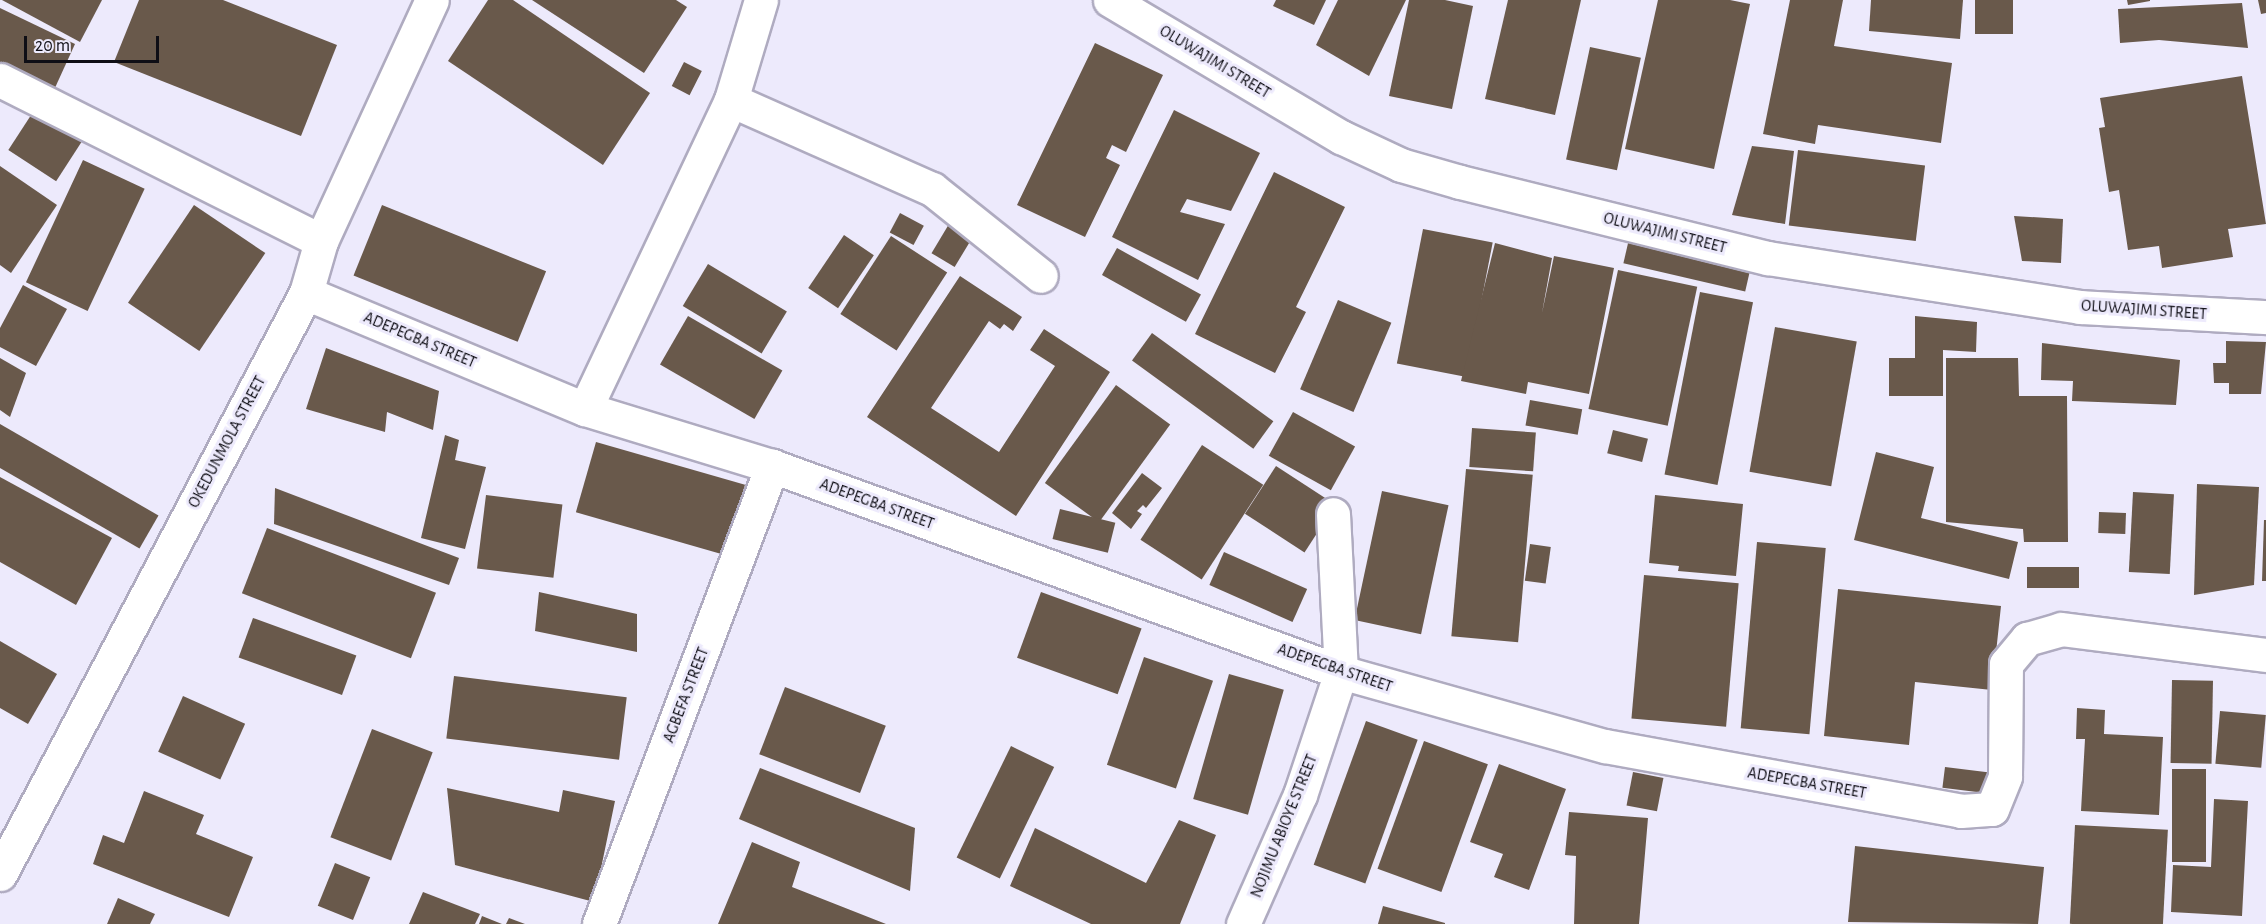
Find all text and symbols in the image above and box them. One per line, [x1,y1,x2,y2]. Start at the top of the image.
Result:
street label: OLUWAJIMI STREET [1156,21,1274,103]
scale bar [27,24,162,62]
text: 20 m [35,37,70,55]
street label: OLUWAJIMI STREET [1601,208,1729,258]
street label: OLUWAJIMI STREET [2080,296,2208,324]
street label: ADEPEGBA STREET [361,308,479,372]
street label: OKEDUNMOLA STREET [184,373,270,511]
street label: ADEPEGBA STREET [817,474,937,534]
street label: ADEPEGBA STREET [1275,639,1395,697]
street label: AGBEFA STREET [659,645,713,745]
street label: NOJIMU ABIOYE STREET [1246,752,1322,900]
street label: ADEPEGBA STREET [1746,763,1868,803]

